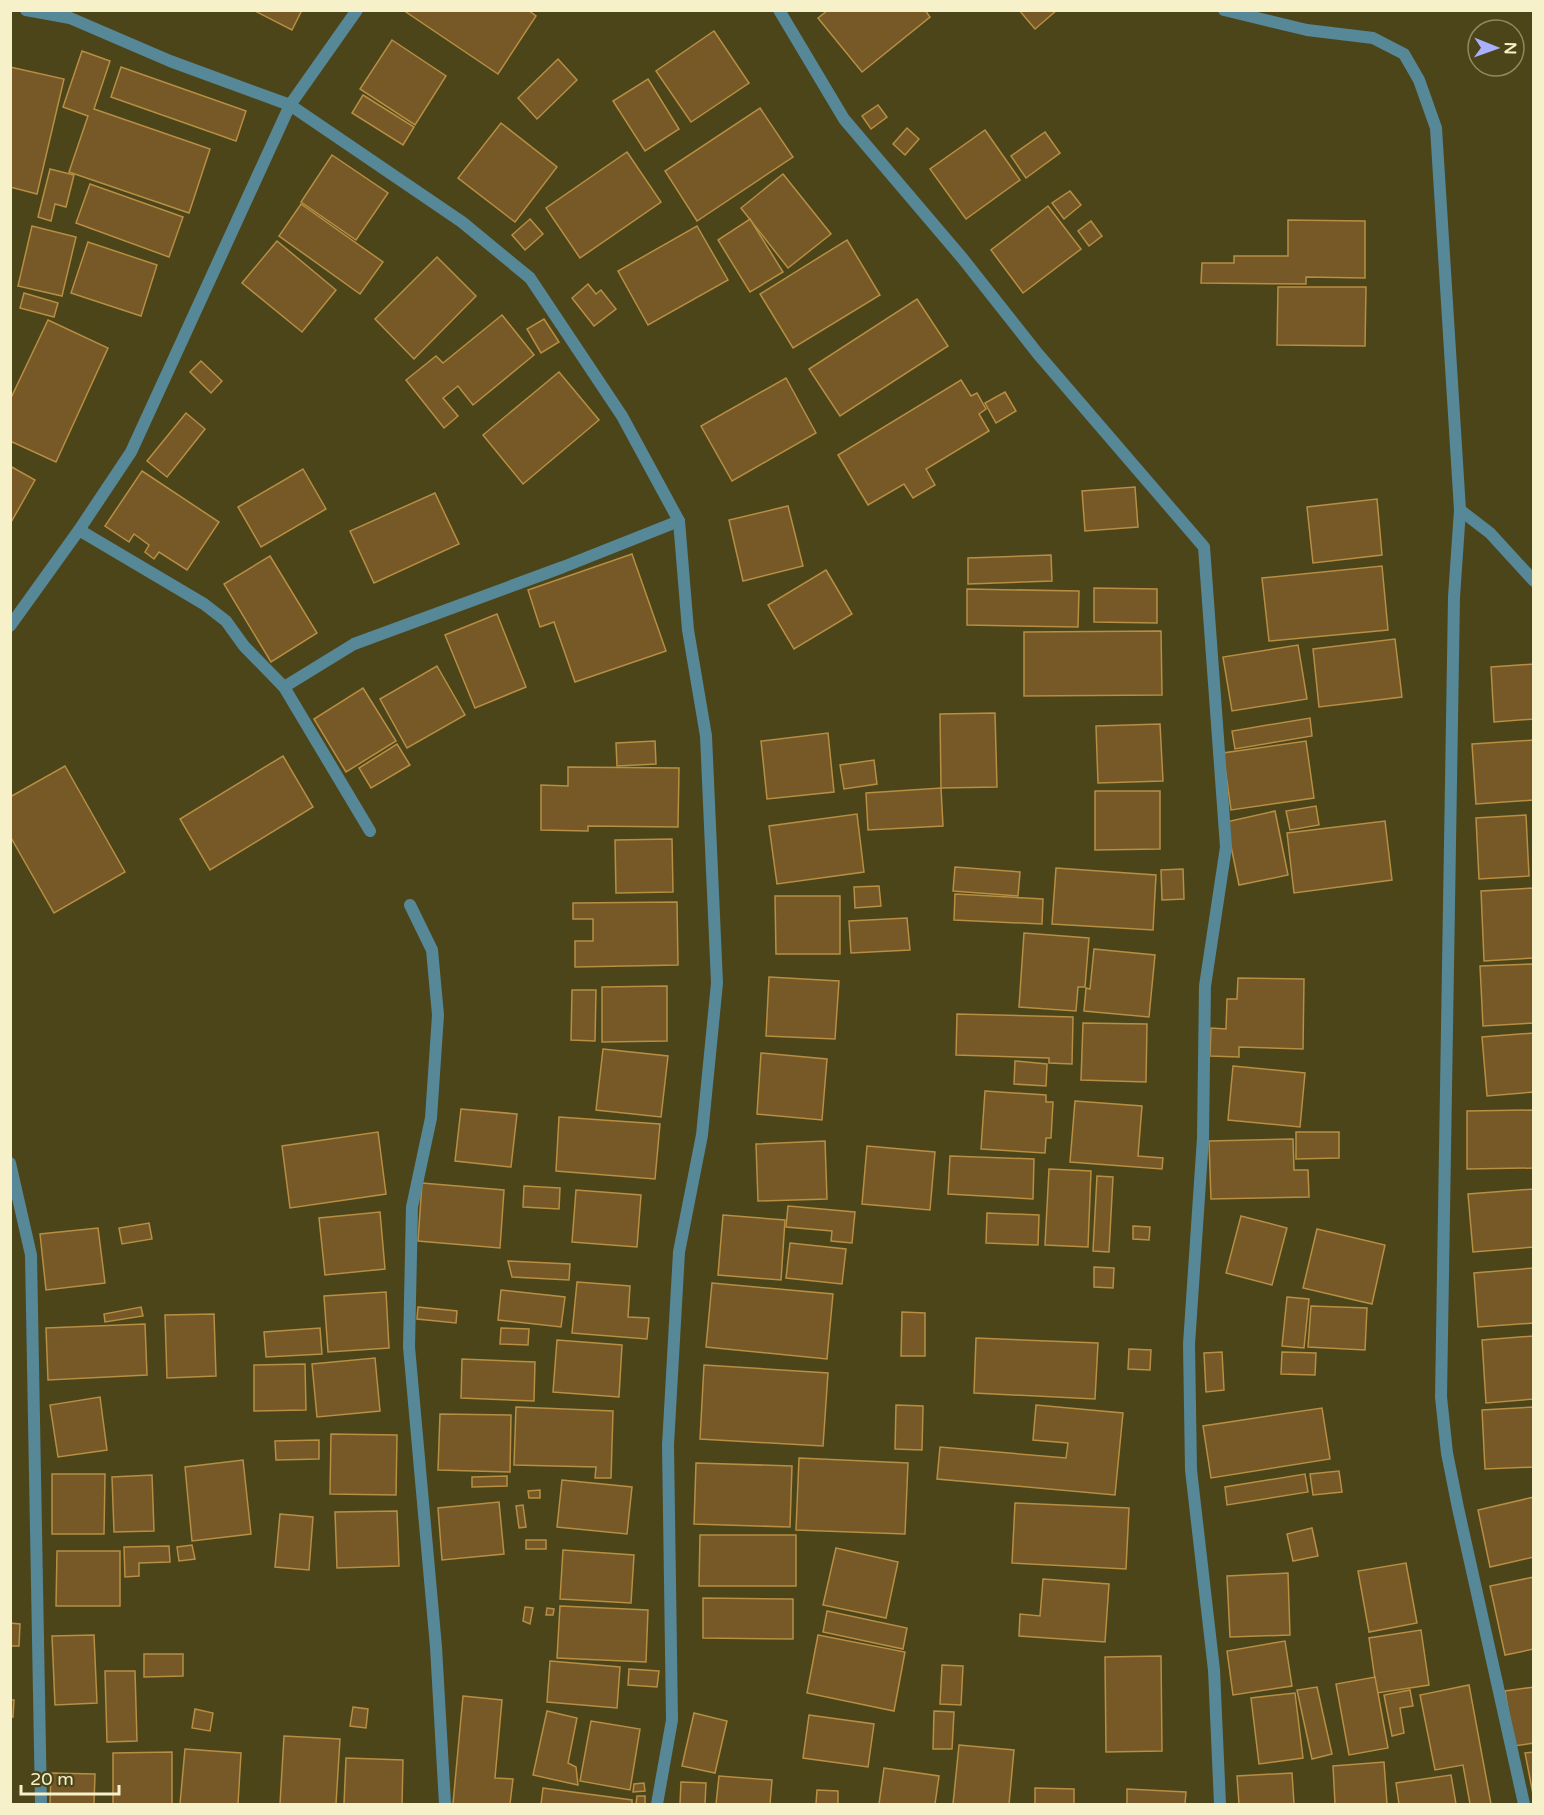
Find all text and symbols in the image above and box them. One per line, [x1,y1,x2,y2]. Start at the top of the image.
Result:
north arrow [1466,18,1526,78]
text: N [1500,42,1520,55]
scale bar [21,1758,118,1796]
text: 20 m [30,1768,74,1790]

